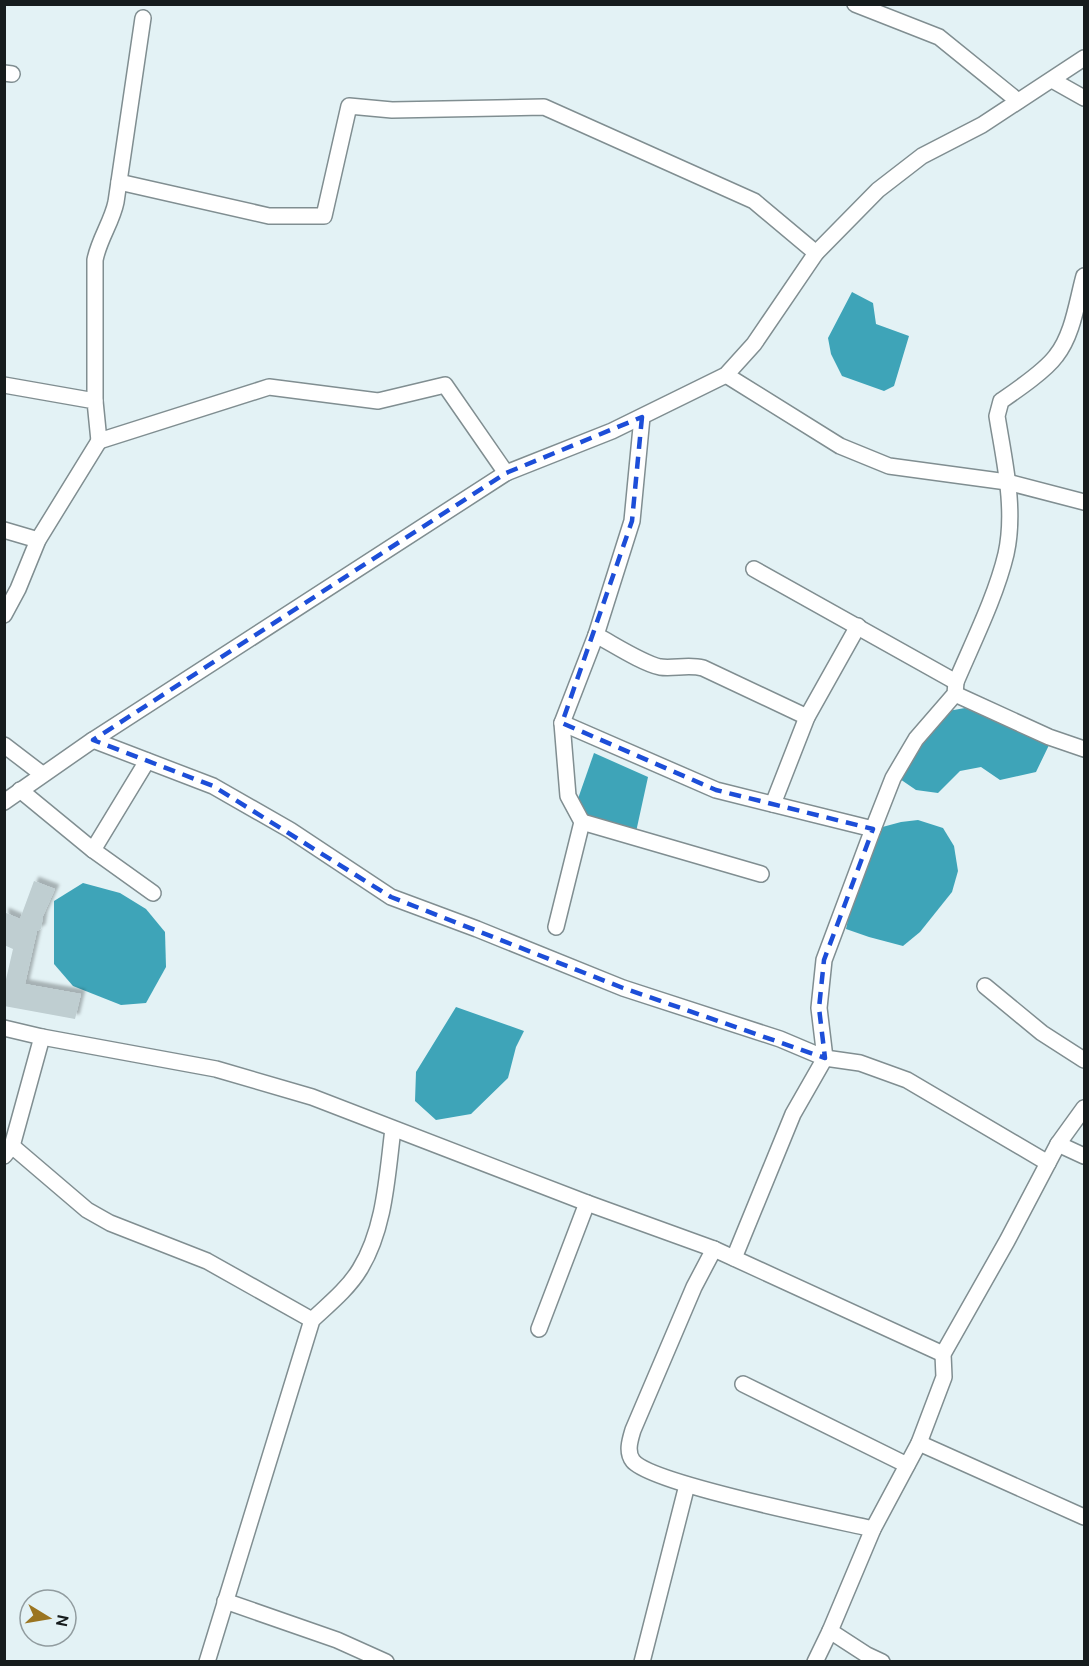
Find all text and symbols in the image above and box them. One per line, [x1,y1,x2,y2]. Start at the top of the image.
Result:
north arrow [18,1588,78,1648]
text: N [53,1613,73,1628]

